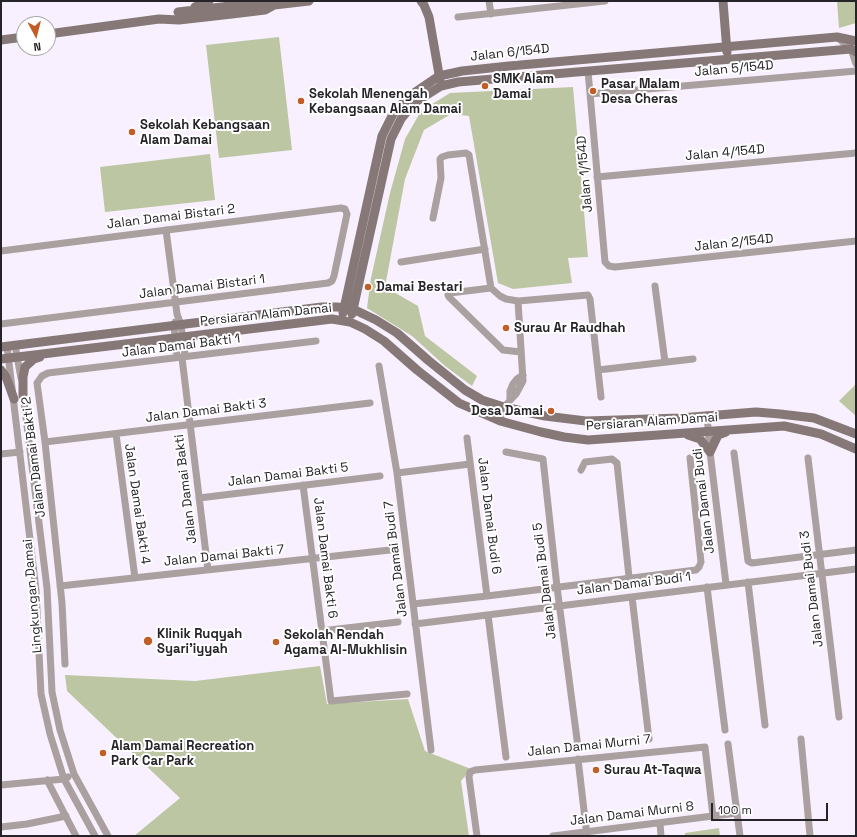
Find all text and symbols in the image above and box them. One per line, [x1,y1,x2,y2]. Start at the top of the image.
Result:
north arrow [16,16,56,56]
text: N [33,40,42,54]
street label: Jalan 6/154D [470,41,550,65]
street label: Jalan 5/154D [694,58,774,80]
place label: SMK Alam Damai [493,71,554,102]
place label: Pasar Malam Desa Cheras [601,76,680,107]
marker: SMK Alam Damai [480,81,490,91]
place label: Sekolah Menengah Kebangsaan Alam Damai [309,86,462,117]
marker: Pasar Malam Desa Cheras [588,86,598,96]
marker: Sekolah Menengah Kebangsaan Alam Damai [296,96,306,106]
place label: Sekolah Kebangsaan Alam Damai [140,117,270,148]
marker: Sekolah Kebangsaan Alam Damai [127,127,137,137]
street label: Jalan 1/154D [574,135,596,213]
street label: Jalan 4/154D [685,142,765,164]
street label: Jalan Damai Bistari 2 [106,201,236,233]
street label: Jalan 2/154D [694,231,774,255]
street label: Jalan Damai Bistari 1 [138,272,266,302]
place label: Damai Bestari [376,279,462,295]
marker: Damai Bestari [363,282,373,292]
street label: Persiaran Alam Damai [199,300,333,330]
place label: Surau Ar Raudhah [514,320,626,336]
marker: Surau Ar Raudhah [501,323,511,333]
street label: Jalan Damai Bakti 1 [121,331,241,361]
street label: Jalan Damai Bakti 2 [19,396,49,518]
street label: Jalan Damai Bakti 3 [145,396,267,426]
place label: Desa Damai [471,403,543,419]
marker: Desa Damai [546,406,556,416]
street label: Persiaran Alam Damai [585,410,719,434]
street label: Jalan Damai Bakti [172,433,200,545]
street label: Jalan Damai Bakti 4 [121,443,153,565]
street label: Jalan Damai Budi [690,447,718,555]
street label: Jalan Damai Budi 6 [474,457,504,575]
street label: Jalan Damai Bakti 5 [227,460,349,490]
street label: Jalan Damai Bakti 6 [310,497,340,619]
street label: Jalan Damai Budi 7 [381,500,411,618]
street label: Jalan Damai Budi 5 [530,522,560,640]
street label: Jalan Damai Budi 3 [797,530,827,648]
street label: Lingkungan Damai [20,538,46,654]
street label: Jalan Damai Bakti 7 [163,542,285,570]
street label: Jalan Damai Budi 1 [576,569,692,599]
place label: Klinik Ruqyah Syari'iyyah [157,626,242,657]
place label: Sekolah Rendah Agama Al-Mukhlisin [284,627,407,658]
marker: Klinik Ruqyah Syari'iyyah [142,635,154,647]
marker: Sekolah Rendah Agama Al-Mukhlisin [271,637,281,647]
street label: Jalan Damai Murni 7 [527,732,651,760]
place label: Alam Damai Recreation Park Car Park [111,738,254,769]
marker: Alam Damai Recreation Park Car Park [98,748,108,758]
place label: Surau At-Taqwa [604,762,702,778]
marker: Surau At-Taqwa [591,765,601,775]
scale bar [713,795,830,821]
street label: Jalan Damai Murni 8 [569,799,695,829]
text: 100 m [718,802,752,818]

